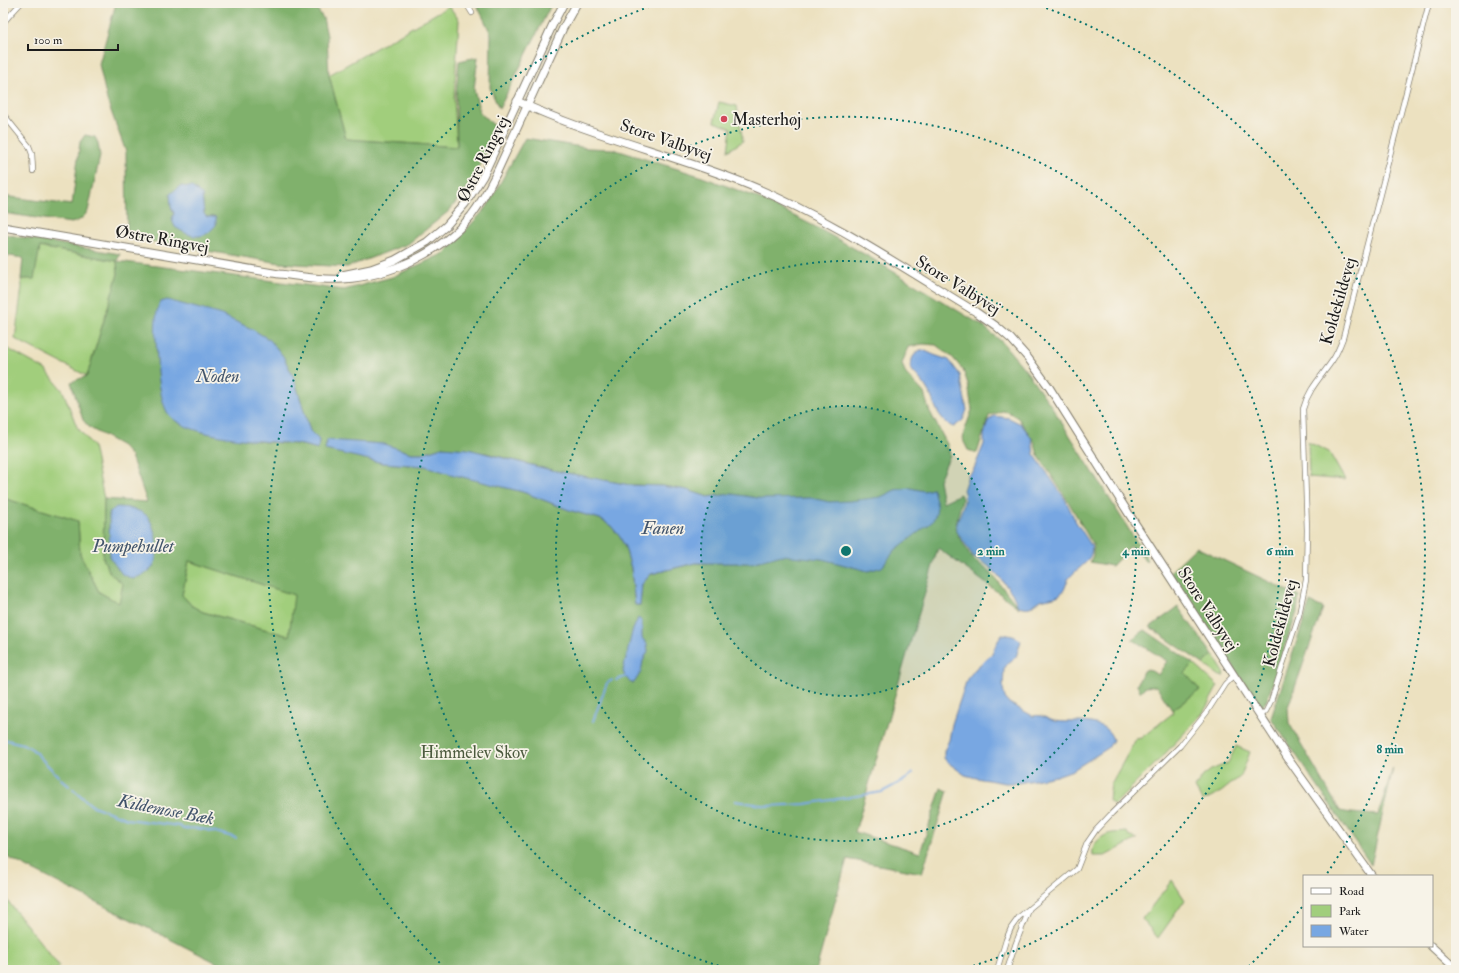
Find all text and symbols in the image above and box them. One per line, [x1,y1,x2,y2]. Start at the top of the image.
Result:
scale bar [28,26,118,52]
text: 100 m [34,33,63,48]
place label: Masterhøj [732,109,801,130]
street label: Østre Ringvej [452,112,514,206]
street label: Store Valbyvej [617,114,715,166]
marker: Masterhøj [719,114,729,124]
street label: Østre Ringvej [114,220,210,258]
street label: Store Valbyvej [911,251,1004,320]
street label: Koldekildevej [1315,255,1361,347]
water label: Noden [195,365,240,388]
water label: Fanen [641,517,684,540]
water label: Pumpehullet [91,535,175,558]
centre of rings [839,544,853,558]
text: 2 min [977,544,1005,559]
text: 4 min [1121,544,1151,559]
text: 6 min [1266,544,1294,559]
street label: Store Valbyvej [1172,563,1243,655]
street label: Koldekildevej [1258,577,1302,669]
park label: Himmelev Skov [421,742,528,763]
text: 8 min [1377,742,1404,757]
water label: Kildemose Bæk [115,789,216,831]
legend [1303,875,1433,947]
text: Road [1339,884,1364,899]
text: Park [1339,904,1361,919]
text: Water [1338,924,1369,939]

